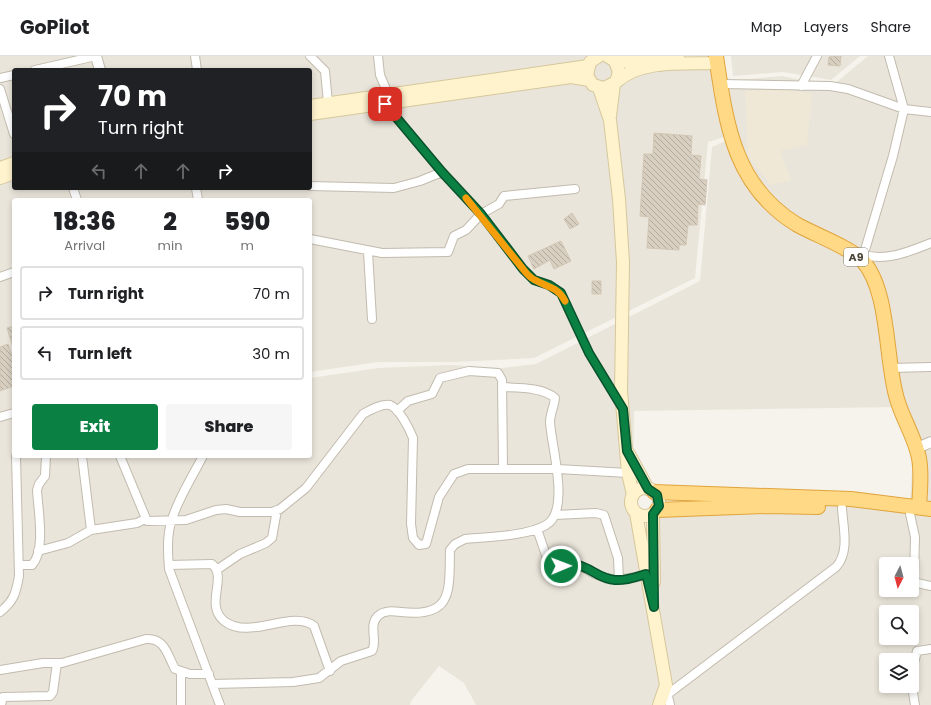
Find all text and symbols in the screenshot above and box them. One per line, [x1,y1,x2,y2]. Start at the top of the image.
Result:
text: GoPilot [20,14,89,41]
text: Map [751,17,782,37]
text: Layers [804,17,848,37]
text: Share [870,17,911,37]
text: 70 m [98,77,167,116]
icon: right [32,84,84,136]
pin [368,87,402,121]
icon: arrive [374,93,396,115]
text: Turn right [98,115,184,140]
icon: left [88,160,110,182]
icon: ahead [130,160,152,182]
icon: ahead [172,160,194,182]
icon: right [214,160,236,182]
text: 18:36 [54,205,116,238]
text: 2 [163,205,177,238]
text: 590 [224,205,270,238]
text: Arrival [64,236,105,255]
text: min [158,236,182,255]
text: m [241,236,254,255]
road number: A9 [844,248,868,266]
icon: right [34,282,56,304]
text: Turn right [68,283,144,304]
text: 70 m [253,283,290,304]
icon: left [34,342,56,364]
text: Turn left [68,343,132,364]
text: 30 m [252,343,290,364]
button: Exit [32,404,158,450]
button: Share [166,404,292,450]
position arrow [540,545,582,587]
north arrow [879,557,919,597]
map controls [879,557,919,693]
button: search [879,605,919,645]
button: layers [879,653,919,693]

